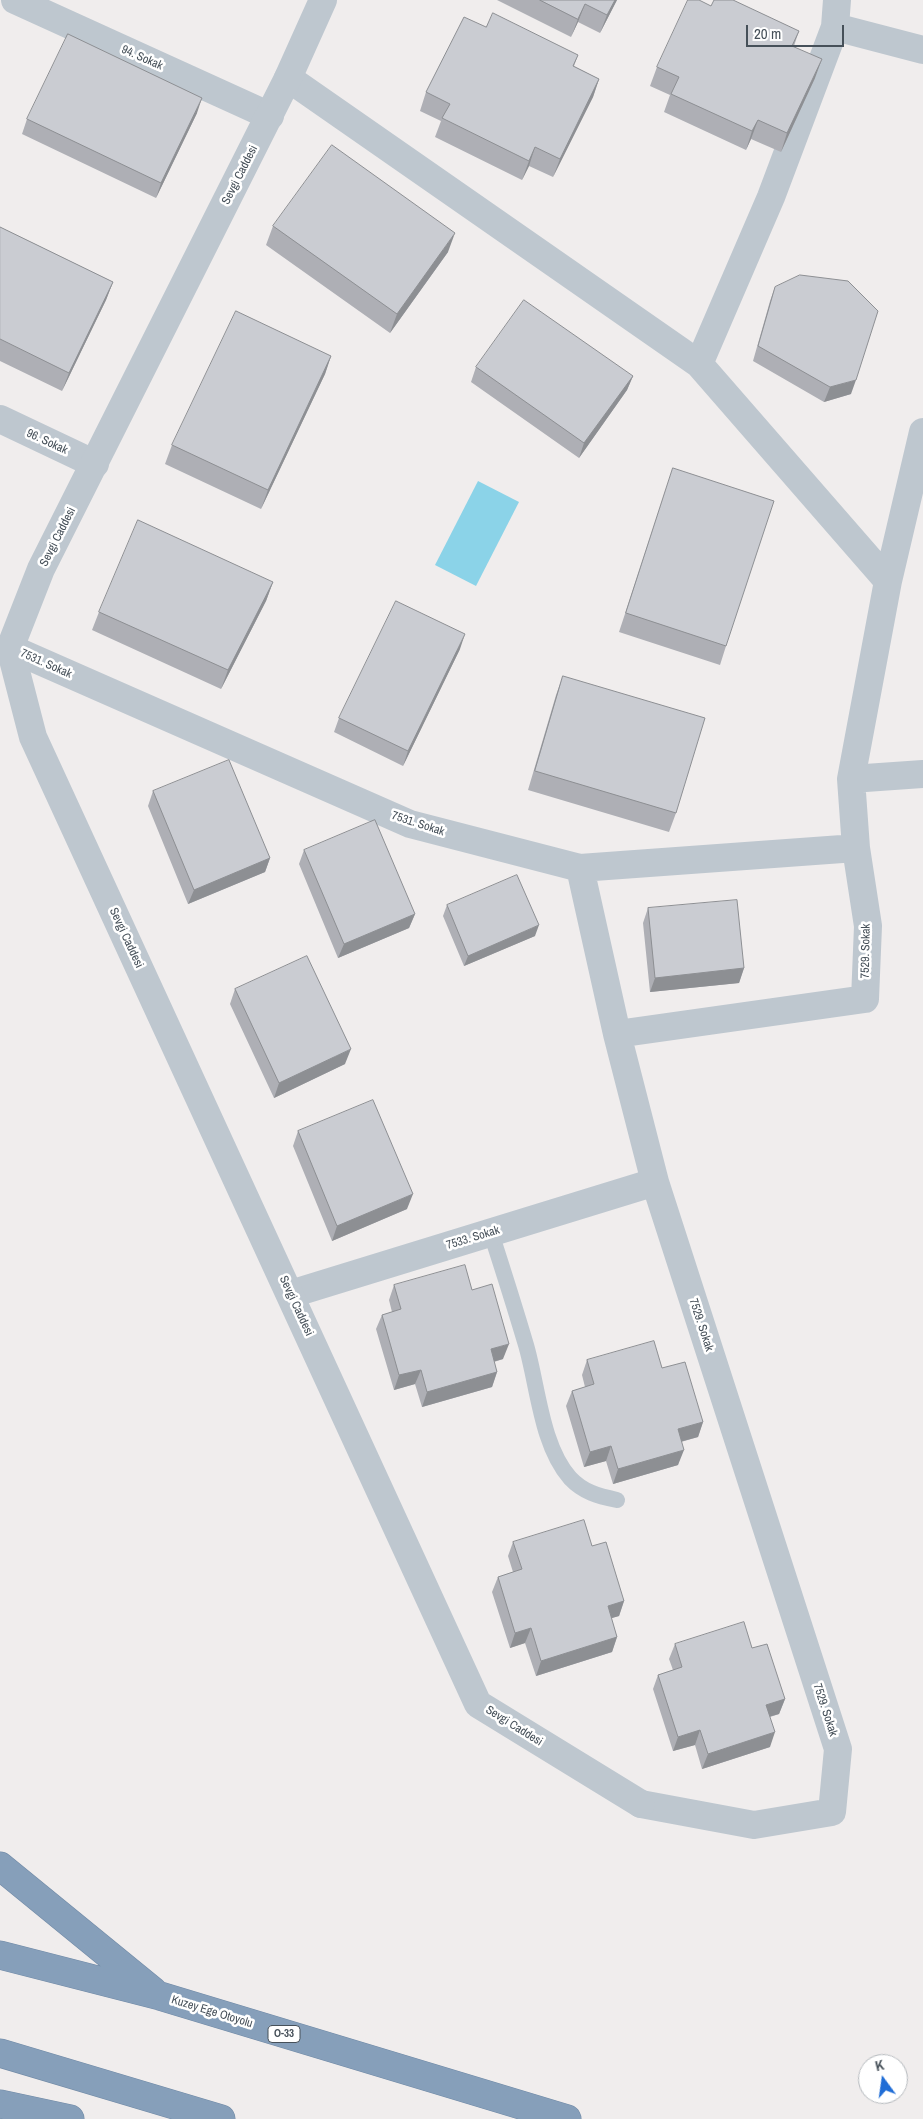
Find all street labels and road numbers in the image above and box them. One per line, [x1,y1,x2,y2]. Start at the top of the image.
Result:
street label: 94. Sokak [119,43,165,73]
street label: Sevgi Caddesi [219,143,261,207]
street label: 96. Sokak [24,426,70,458]
street label: Sevgi Caddesi [37,505,79,569]
street label: 7531. Sokak [18,646,74,682]
street label: 7531. Sokak [390,809,446,839]
street label: Sevgi Caddesi [106,906,146,970]
street label: 7529. Sokak [858,924,874,978]
street label: 7533. Sokak [445,1223,501,1253]
street label: Sevgi Caddesi [276,1274,316,1338]
street label: 7529. Sokak [686,1297,716,1353]
street label: 7529. Sokak [810,1682,840,1738]
street label: Sevgi Caddesi [483,1703,545,1749]
street label: Kuzey Ege Otoyolu [170,1993,254,2031]
road number: O-33 [268,2026,300,2042]

